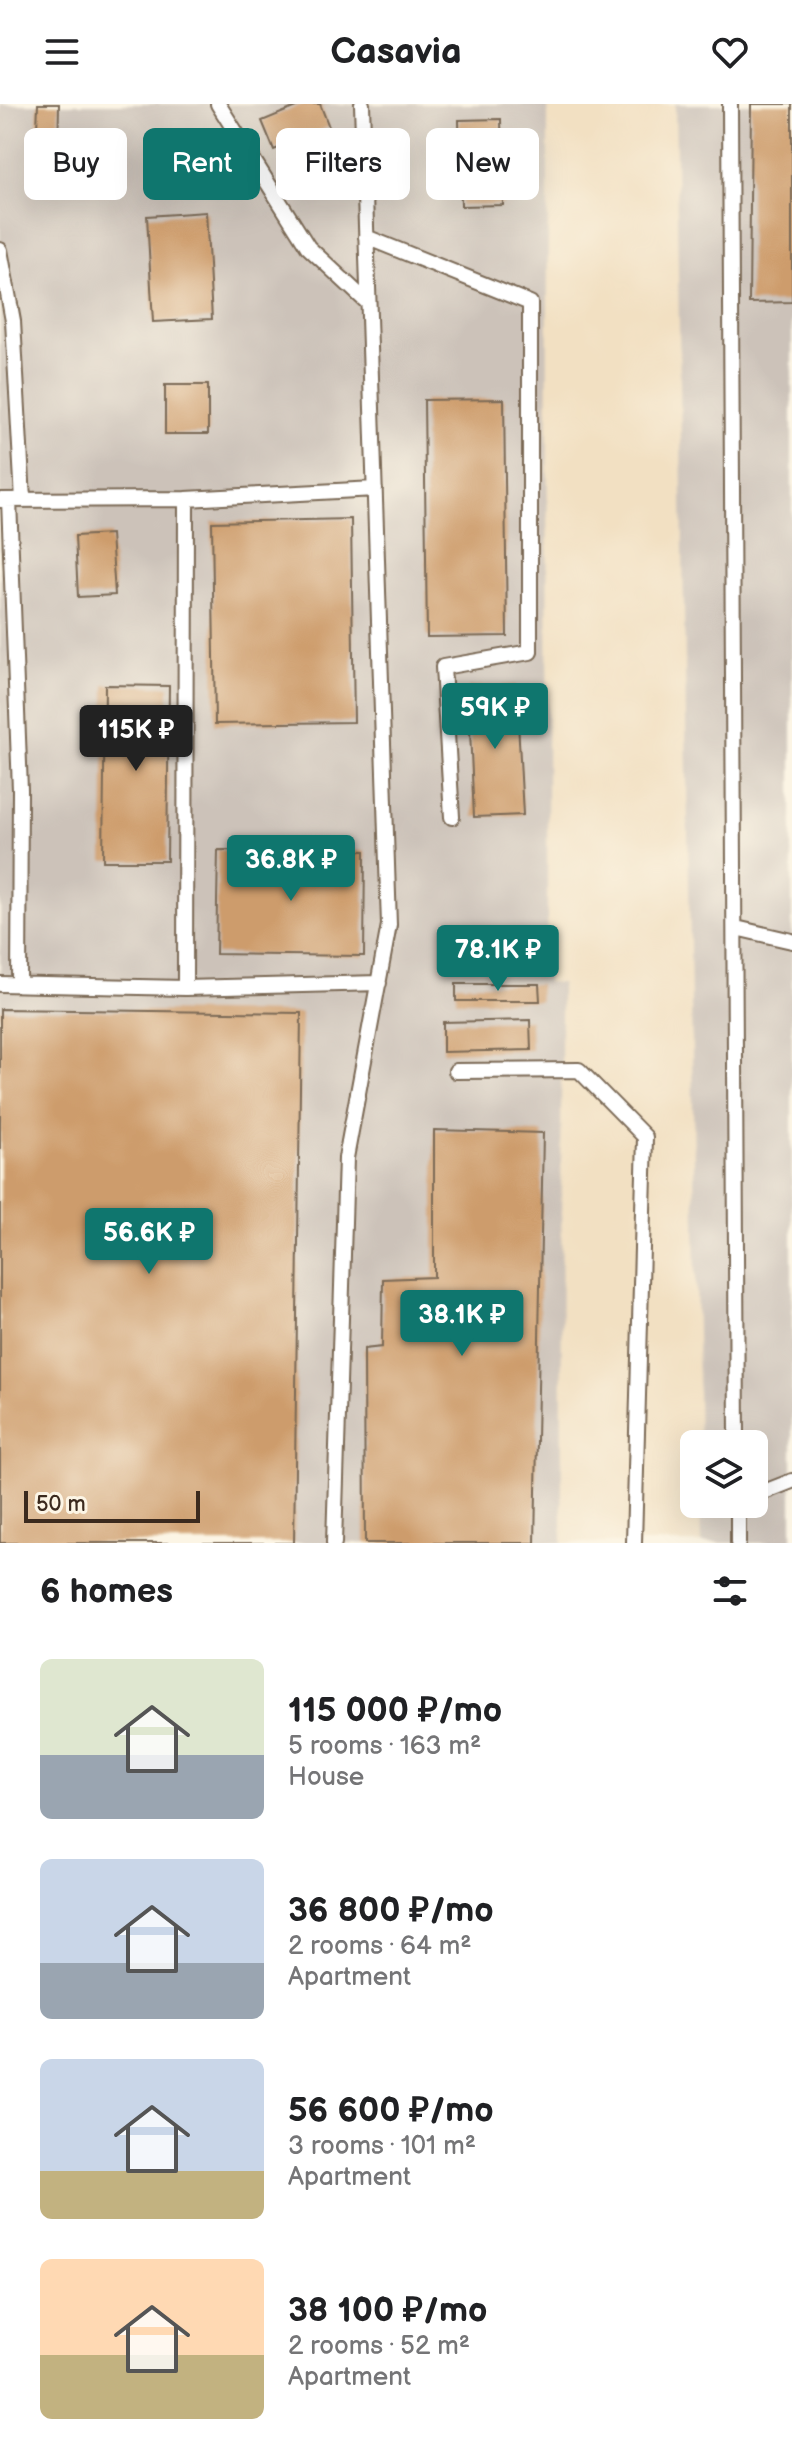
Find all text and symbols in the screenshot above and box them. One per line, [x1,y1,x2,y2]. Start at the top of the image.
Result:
icon: menu [40,30,84,74]
icon: heart [708,30,752,74]
text: Casavia [330,31,462,74]
chip: Buy [24,128,127,200]
chip: Rent [143,128,260,200]
chip: Filters [276,128,410,200]
chip: New [426,128,539,200]
pin: 59K ₽ [439,683,551,751]
text: 59K ₽ [460,693,530,724]
pin: 115K ₽ [71,705,201,773]
text: 115K ₽ [98,715,174,746]
pin: 36.8K ₽ [217,835,365,903]
text: 36.8K ₽ [245,845,337,876]
pin: 78.1K ₽ [424,925,572,993]
text: 78.1K ₽ [455,935,541,966]
pin: 56.6K ₽ [75,1208,223,1276]
text: 56.6K ₽ [103,1218,195,1249]
pin: 38.1K ₽ [388,1290,536,1358]
text: 38.1K ₽ [418,1300,506,1331]
map controls [680,1430,768,1518]
button: layers [680,1430,768,1518]
scale bar [24,1487,200,1523]
text: 50 m [36,1491,86,1518]
icon: filters [708,1569,752,1613]
text: 6 homes [40,1571,173,1612]
text: 115 000 ₽/mo [288,1690,502,1731]
icon: home [104,1691,200,1787]
text: 5 rooms · 163 m² [288,1731,481,1762]
text: House [288,1762,364,1793]
text: 36 800 ₽/mo [288,1890,494,1931]
icon: home [104,1891,200,1987]
text: 2 rooms · 64 m² [288,1931,472,1962]
text: Apartment [288,1962,411,1993]
text: 56 600 ₽/mo [288,2090,494,2131]
icon: home [104,2091,200,2187]
text: 3 rooms · 101 m² [288,2131,476,2162]
text: Apartment [288,2162,411,2193]
text: 38 100 ₽/mo [288,2290,487,2331]
icon: home [104,2291,200,2387]
text: 2 rooms · 52 m² [288,2331,470,2362]
text: Apartment [288,2362,411,2393]

